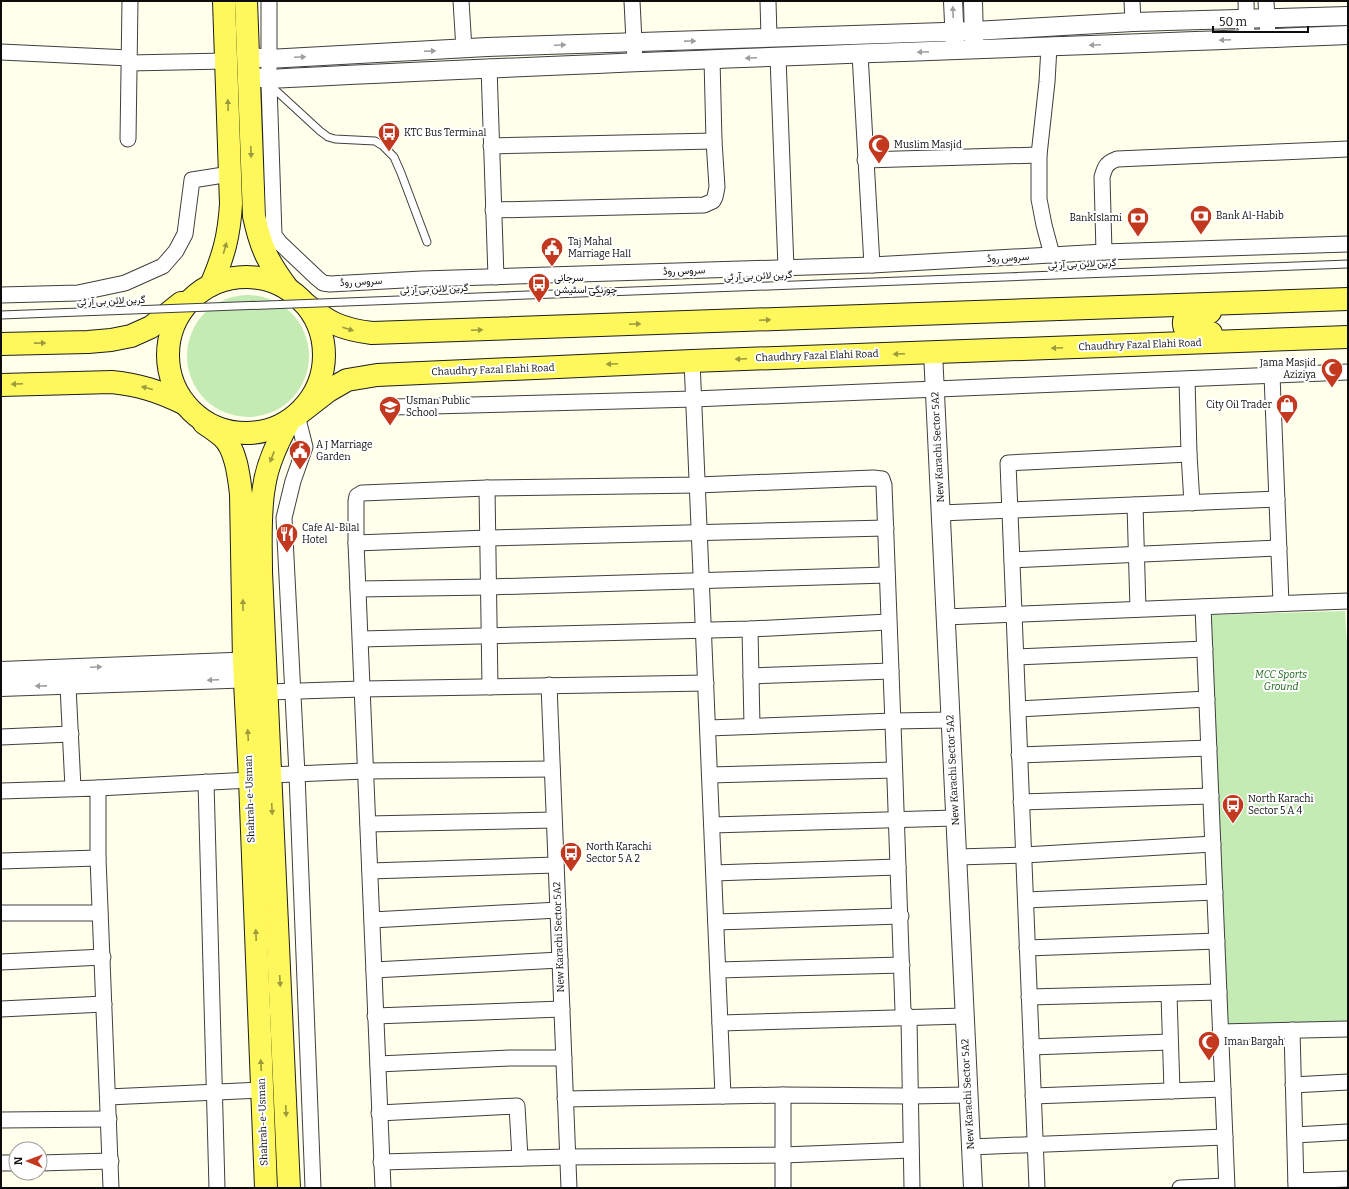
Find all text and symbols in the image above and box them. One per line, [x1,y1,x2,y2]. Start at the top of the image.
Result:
one-way arrow [950,5,956,18]
scale bar [1213,8,1308,34]
text: 50 m [1219,15,1248,29]
one-way arrow [684,37,696,44]
one-way arrow [1218,37,1231,43]
one-way arrow [554,41,566,48]
one-way arrow [1088,42,1101,48]
one-way arrow [424,47,436,54]
one-way arrow [916,49,929,55]
one-way arrow [294,54,306,61]
one-way arrow [744,55,757,61]
one-way arrow [225,98,231,111]
bus stop icon: KTC Bus Terminal [376,120,402,153]
place label: KTC Bus Terminal [404,127,486,139]
mosque icon: Muslim Masjid [866,132,892,165]
place label: Muslim Masjid [894,139,962,151]
one-way arrow [248,146,254,159]
bank icon: Bank Al-Habib [1188,203,1214,236]
bank icon: BankIslami [1125,205,1151,238]
place label: Bank Al-Habib [1216,210,1284,222]
place label: BankIslami [1069,212,1122,224]
public building icon: Taj Mahal Marriage Hall [539,235,565,268]
place label: Taj Mahal Marriage Hall [568,236,631,260]
one-way arrow [222,242,228,254]
street label: سروس روڈ [987,251,1030,265]
street label: گرین لائن بی آر ٹی [1048,257,1117,271]
street label: سروس روڈ [663,264,705,278]
street label: گرین لائن بی آر ٹی [724,269,793,283]
bus stop icon: سرجانی چورنگی اسٹیشن [526,271,552,304]
place label: سرجانی چورنگی اسٹیشن [554,272,617,297]
street label: سروس روڈ [340,275,383,289]
street label: گرین لائن بی آر ٹی [400,282,469,296]
street label: گرین لائن بی آر ٹی [77,294,146,308]
one-way arrow [759,317,772,323]
one-way arrow [629,321,641,328]
one-way arrow [342,326,354,332]
one-way arrow [471,327,484,333]
street label: Chaudhry Fazal Elahi Road [1078,337,1202,353]
one-way arrow [34,340,47,346]
one-way arrow [1050,345,1063,351]
street label: Chaudhry Fazal Elahi Road [755,348,879,364]
one-way arrow [893,350,905,357]
one-way arrow [734,356,747,362]
mosque icon: Jama Masjid Aziziya [1319,356,1345,389]
place label: Jama Masjid Aziziya [1259,357,1317,381]
one-way arrow [605,361,618,368]
street label: Chaudhry Fazal Elahi Road [431,362,555,378]
one-way arrow [11,381,23,388]
one-way arrow [140,384,153,390]
street label: New Karachi Sector 5A2 [929,391,947,503]
shop icon: City Oil Trader [1274,392,1300,425]
school or university icon: Usman Public School [377,394,403,427]
place label: Usman Public School [406,395,470,419]
place label: City Oil Trader [1206,399,1273,411]
public building icon: A J Marriage Garden [287,438,313,471]
place label: A J Marriage Garden [316,439,372,463]
one-way arrow [269,451,275,463]
restaurant icon: Cafe Al-Bilal Hotel [274,521,300,554]
place label: Cafe Al-Bilal Hotel [302,522,359,546]
one-way arrow [240,598,246,611]
one-way arrow [90,664,103,670]
park label: MCC Sports Ground [1255,669,1307,693]
one-way arrow [207,676,219,683]
one-way arrow [35,683,47,690]
street label: New Karachi Sector 5A2 [944,714,962,826]
one-way arrow [244,729,251,741]
street label: Shahrah-e-Usman [242,754,258,843]
bus stop icon: North Karachi Sector 5 A 4 [1220,792,1246,825]
place label: North Karachi Sector 5 A 4 [1248,793,1314,817]
one-way arrow [269,803,275,816]
bus stop icon: North Karachi Sector 5 A 2 [558,840,584,873]
place label: North Karachi Sector 5 A 2 [586,841,652,865]
street label: New Karachi Sector 5A2 [551,881,567,993]
one-way arrow [252,929,259,941]
one-way arrow [276,975,283,987]
mosque icon: Iman Bargah [1196,1029,1222,1062]
place label: Iman Bargah [1224,1036,1285,1048]
street label: New Karachi Sector 5A2 [959,1038,977,1150]
one-way arrow [257,1059,264,1071]
street label: Shahrah-e-Usman [255,1077,271,1166]
one-way arrow [282,1105,289,1117]
north arrow [8,1141,48,1181]
text: N [12,1156,25,1165]

